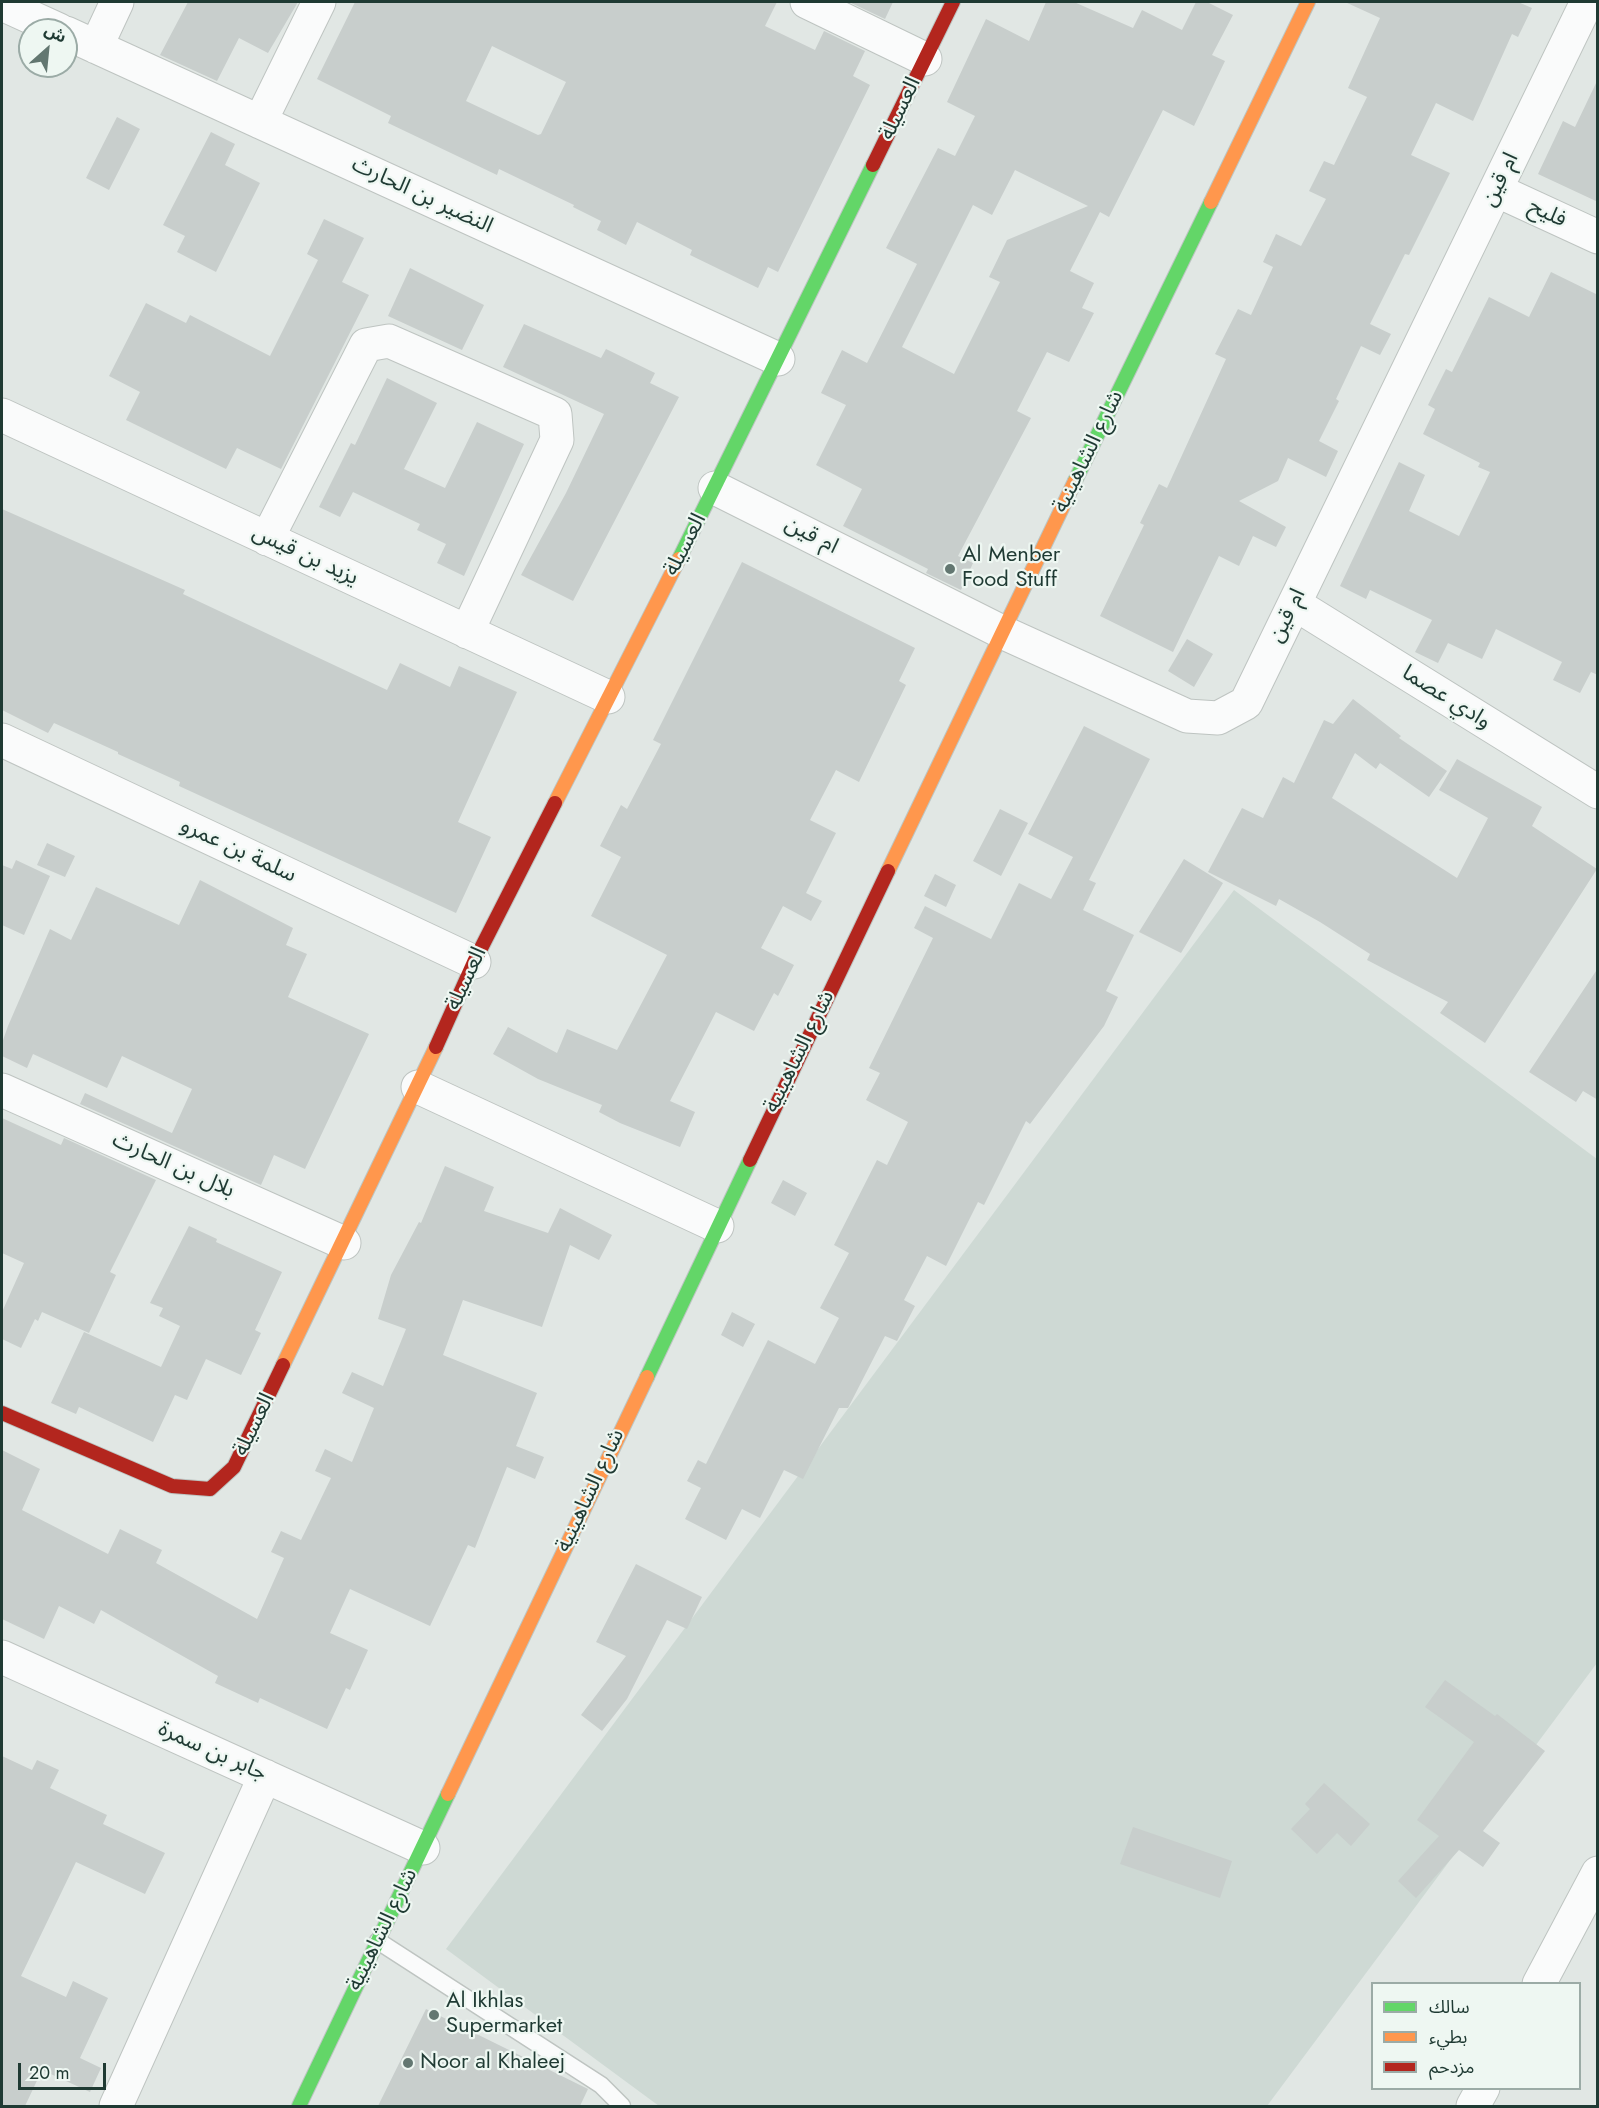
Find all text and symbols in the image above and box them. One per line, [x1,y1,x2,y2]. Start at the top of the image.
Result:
north arrow [18,18,78,78]
text: ش [40,18,70,49]
street label: العسيلة [875,73,927,145]
street label: ام قين [1477,149,1525,211]
street label: النضير بن الحارث [347,152,497,240]
street label: فليح [1524,194,1570,234]
street label: شارع الشاهينية [1048,387,1130,517]
street label: العسيلة [659,509,713,581]
street label: ام قين [780,511,842,561]
street label: يزيد بن قيس [248,520,362,592]
place label: Al Menber Food Stuff [962,543,1060,594]
marker: Al Menber Food Stuff [943,562,957,576]
street label: ام قين [1264,585,1312,647]
street label: وادي عصما [1397,660,1495,736]
street label: سلمة بن عمرو [176,813,300,889]
street label: العسيلة [441,943,493,1015]
street label: شارع الشاهينية [759,987,841,1117]
street label: بلال بن الحارث [108,1127,238,1205]
street label: العسيلة [229,1389,281,1461]
street label: شارع الشاهينية [551,1425,631,1557]
street label: جابر بن سمرة [154,1716,270,1788]
street label: شارع الشاهينية [342,1865,424,1995]
legend [1371,1982,1581,2090]
place label: Al Ikhlas Supermarket [446,1989,562,2041]
text: سالك [1429,1994,1470,2020]
marker: Al Ikhlas Supermarket [427,2008,441,2022]
text: بطيء [1429,2024,1467,2050]
place label: Noor al Khaleej [420,2050,565,2076]
scale bar [21,2051,110,2089]
text: مزدحم [1429,2054,1474,2080]
marker: Noor al Khaleej [401,2056,415,2070]
text: 20 m [29,2060,69,2086]

